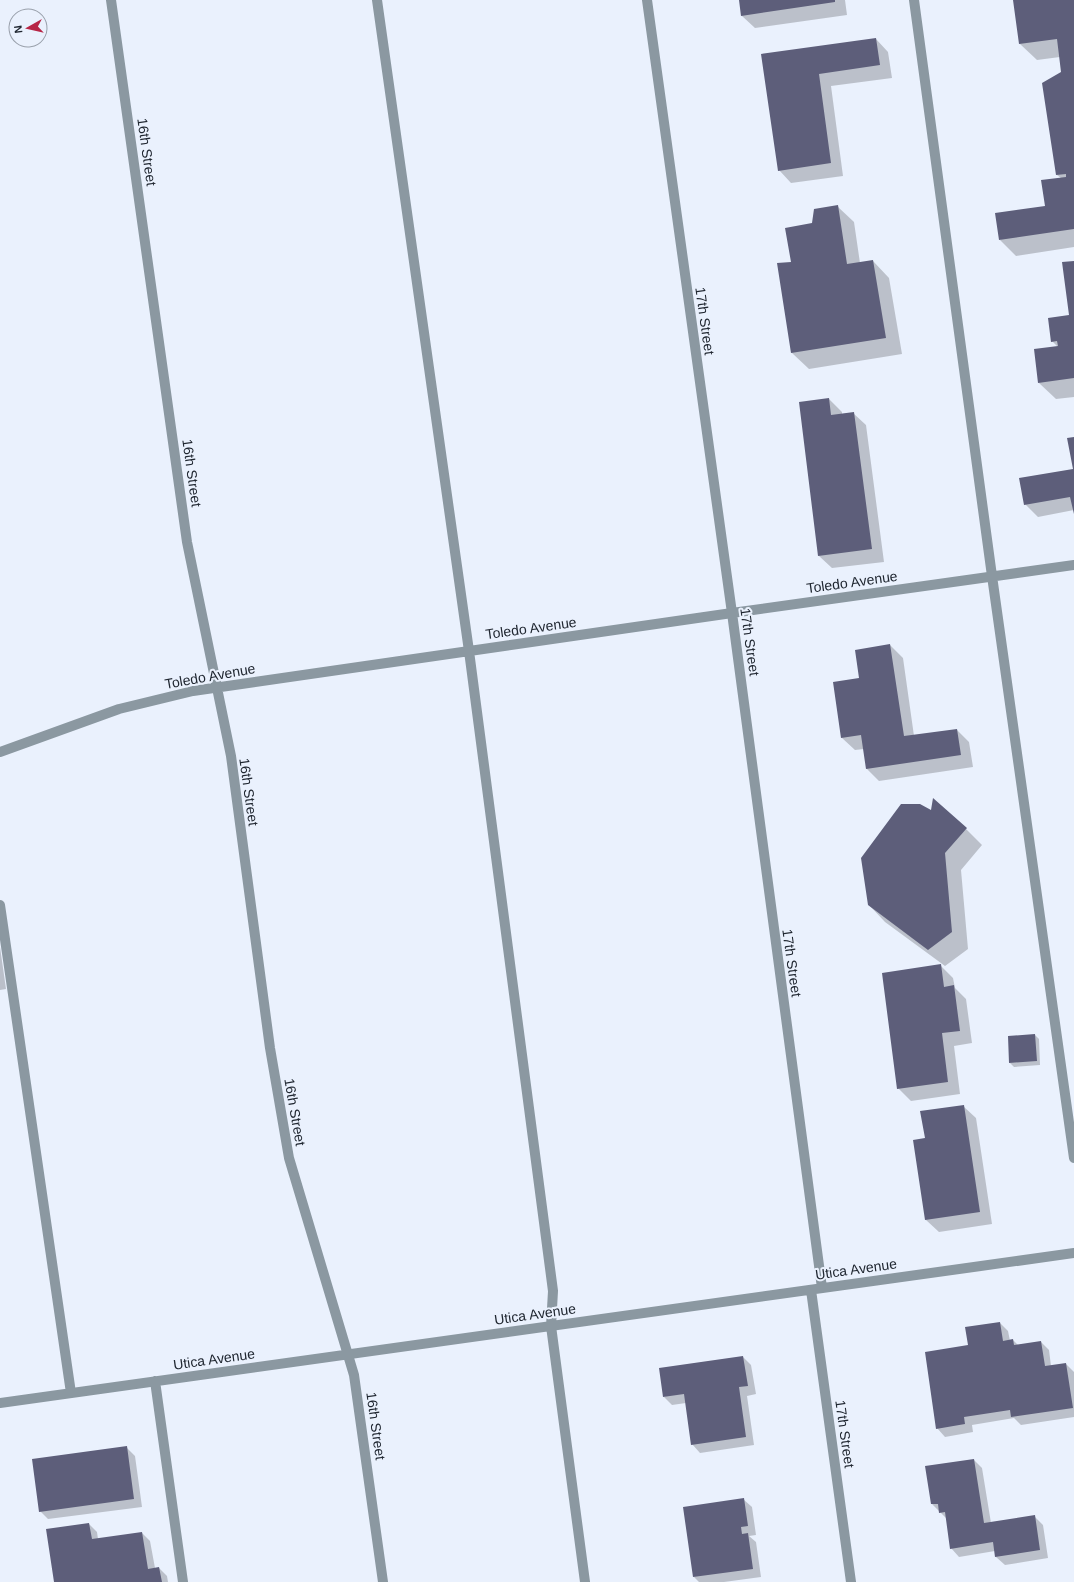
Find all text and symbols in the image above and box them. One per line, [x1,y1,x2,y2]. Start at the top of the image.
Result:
north arrow [8,8,48,48]
text: N [12,25,25,34]
street label: 16th Street [134,117,160,187]
street label: 17th Street [692,286,718,356]
street label: 16th Street [179,438,205,508]
street label: Toledo Avenue [806,568,899,596]
street label: 17th Street [737,607,763,677]
street label: Toledo Avenue [485,614,578,642]
street label: Toledo Avenue [164,660,257,692]
street label: 16th Street [236,757,262,827]
street label: 17th Street [779,928,805,998]
street label: 16th Street [281,1077,309,1147]
street label: Utica Avenue [814,1255,898,1283]
street label: Utica Avenue [493,1300,577,1328]
street label: Utica Avenue [172,1345,256,1373]
street label: 16th Street [363,1391,389,1461]
street label: 17th Street [832,1399,858,1469]

